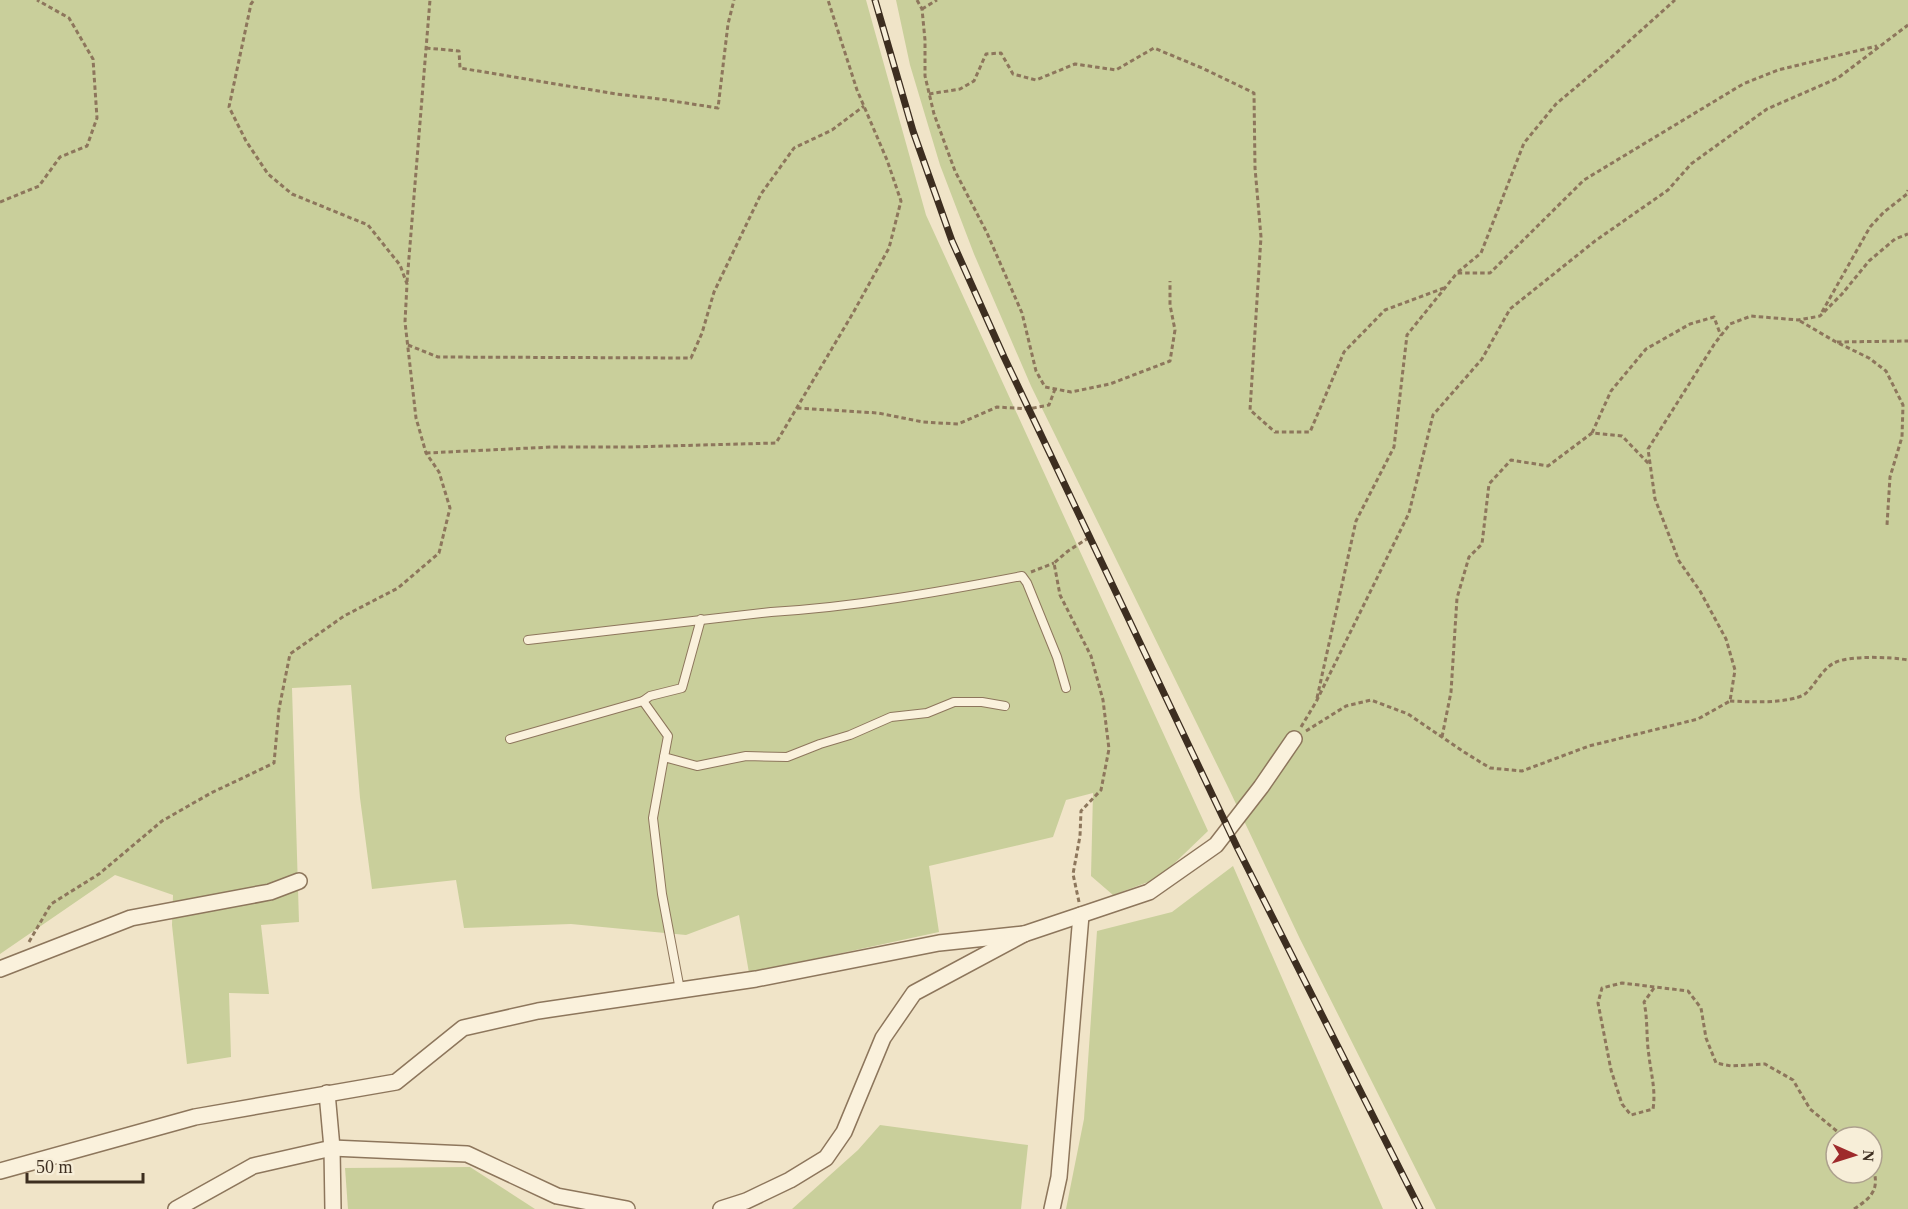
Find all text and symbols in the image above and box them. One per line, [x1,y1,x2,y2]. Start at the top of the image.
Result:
north arrow [1824,1125,1884,1185]
scale bar [27,1146,142,1184]
text: N [1860,1150,1877,1162]
text: 50 m [36,1157,73,1177]

